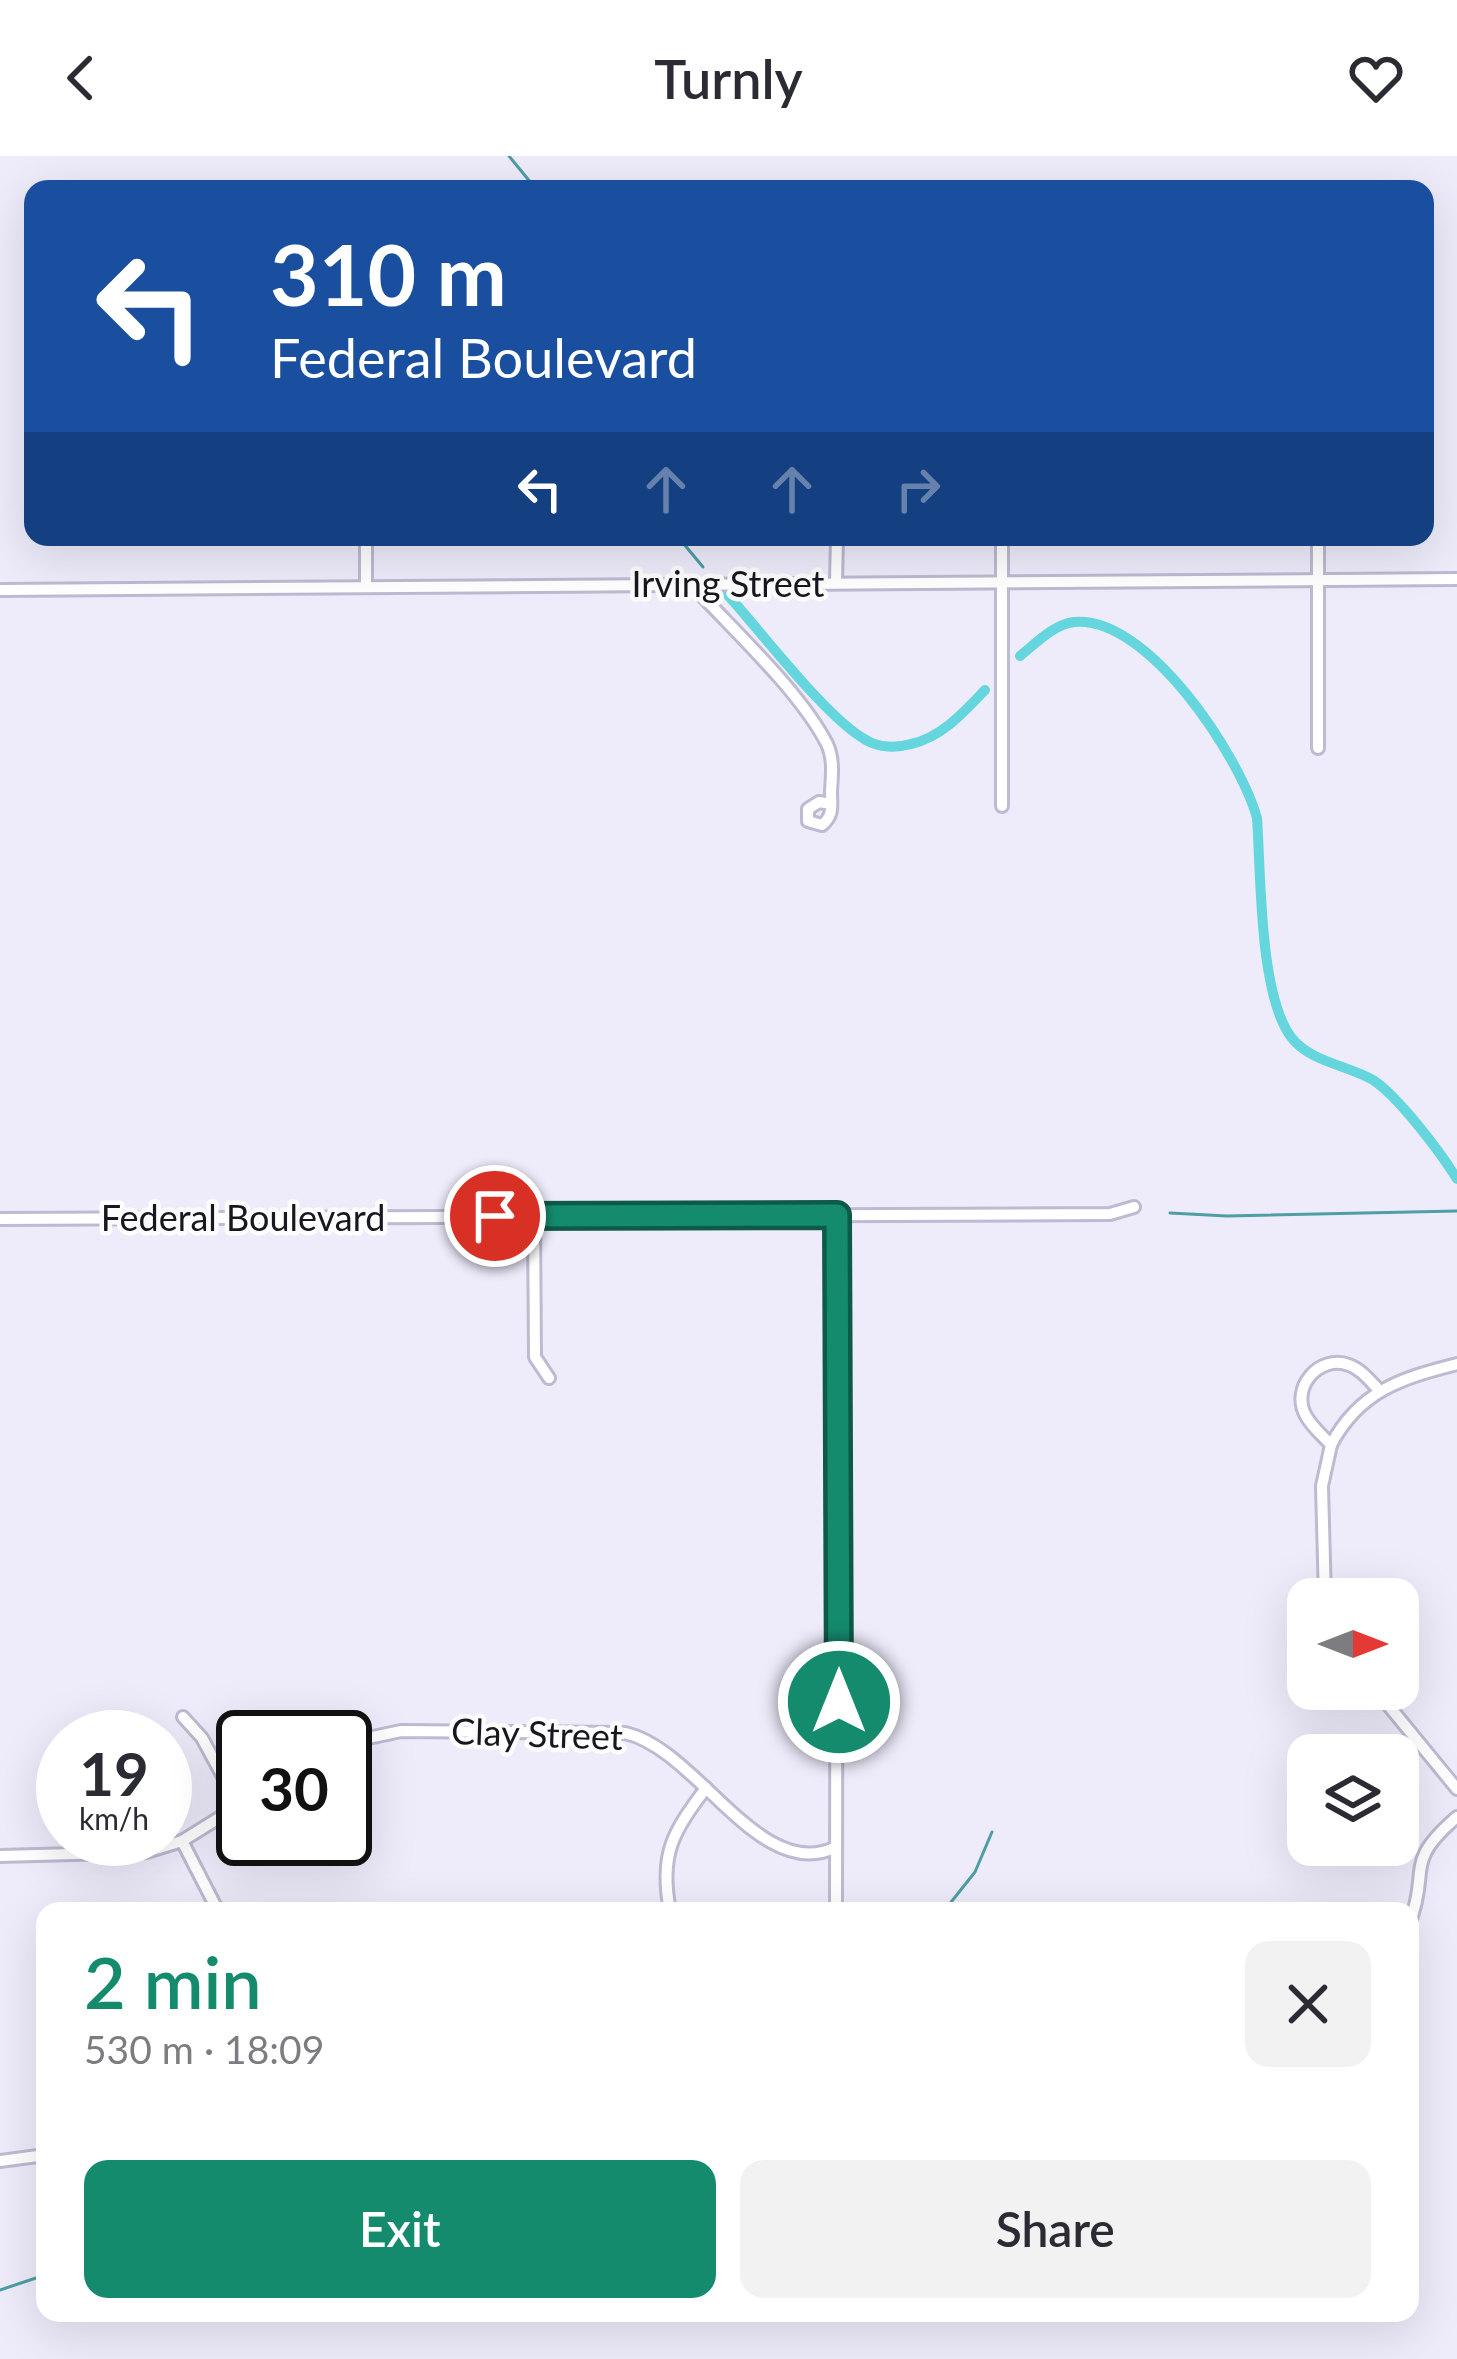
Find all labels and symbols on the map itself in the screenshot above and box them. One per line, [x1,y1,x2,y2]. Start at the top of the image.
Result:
street label: Irving Street [632,561,825,605]
pin [444,1165,546,1267]
street label: Federal Boulevard [101,1195,385,1239]
north arrow [1287,1578,1419,1710]
position arrow [776,1639,902,1765]
street label: Clay Street [450,1708,624,1758]
speed limit sign: 30 [216,1710,372,1866]

